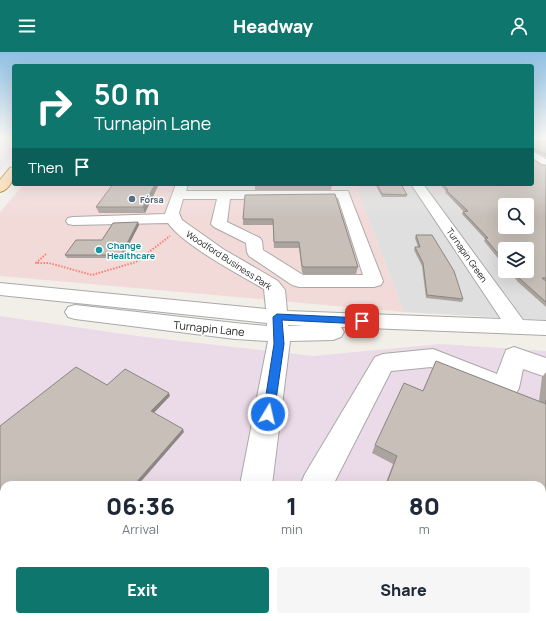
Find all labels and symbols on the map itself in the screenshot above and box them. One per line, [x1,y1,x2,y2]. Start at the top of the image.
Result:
place label: Fórsa [140,193,164,206]
marker: Fórsa [127,194,137,204]
street label: Turnapin Green [443,225,491,285]
street label: Woodford Business Park [184,227,275,293]
place label: Change Healthcare [107,239,156,262]
marker: Change Healthcare [94,245,104,255]
pin [345,304,379,338]
street label: Turnapin Lane [173,317,246,339]
position arrow [247,393,289,435]

